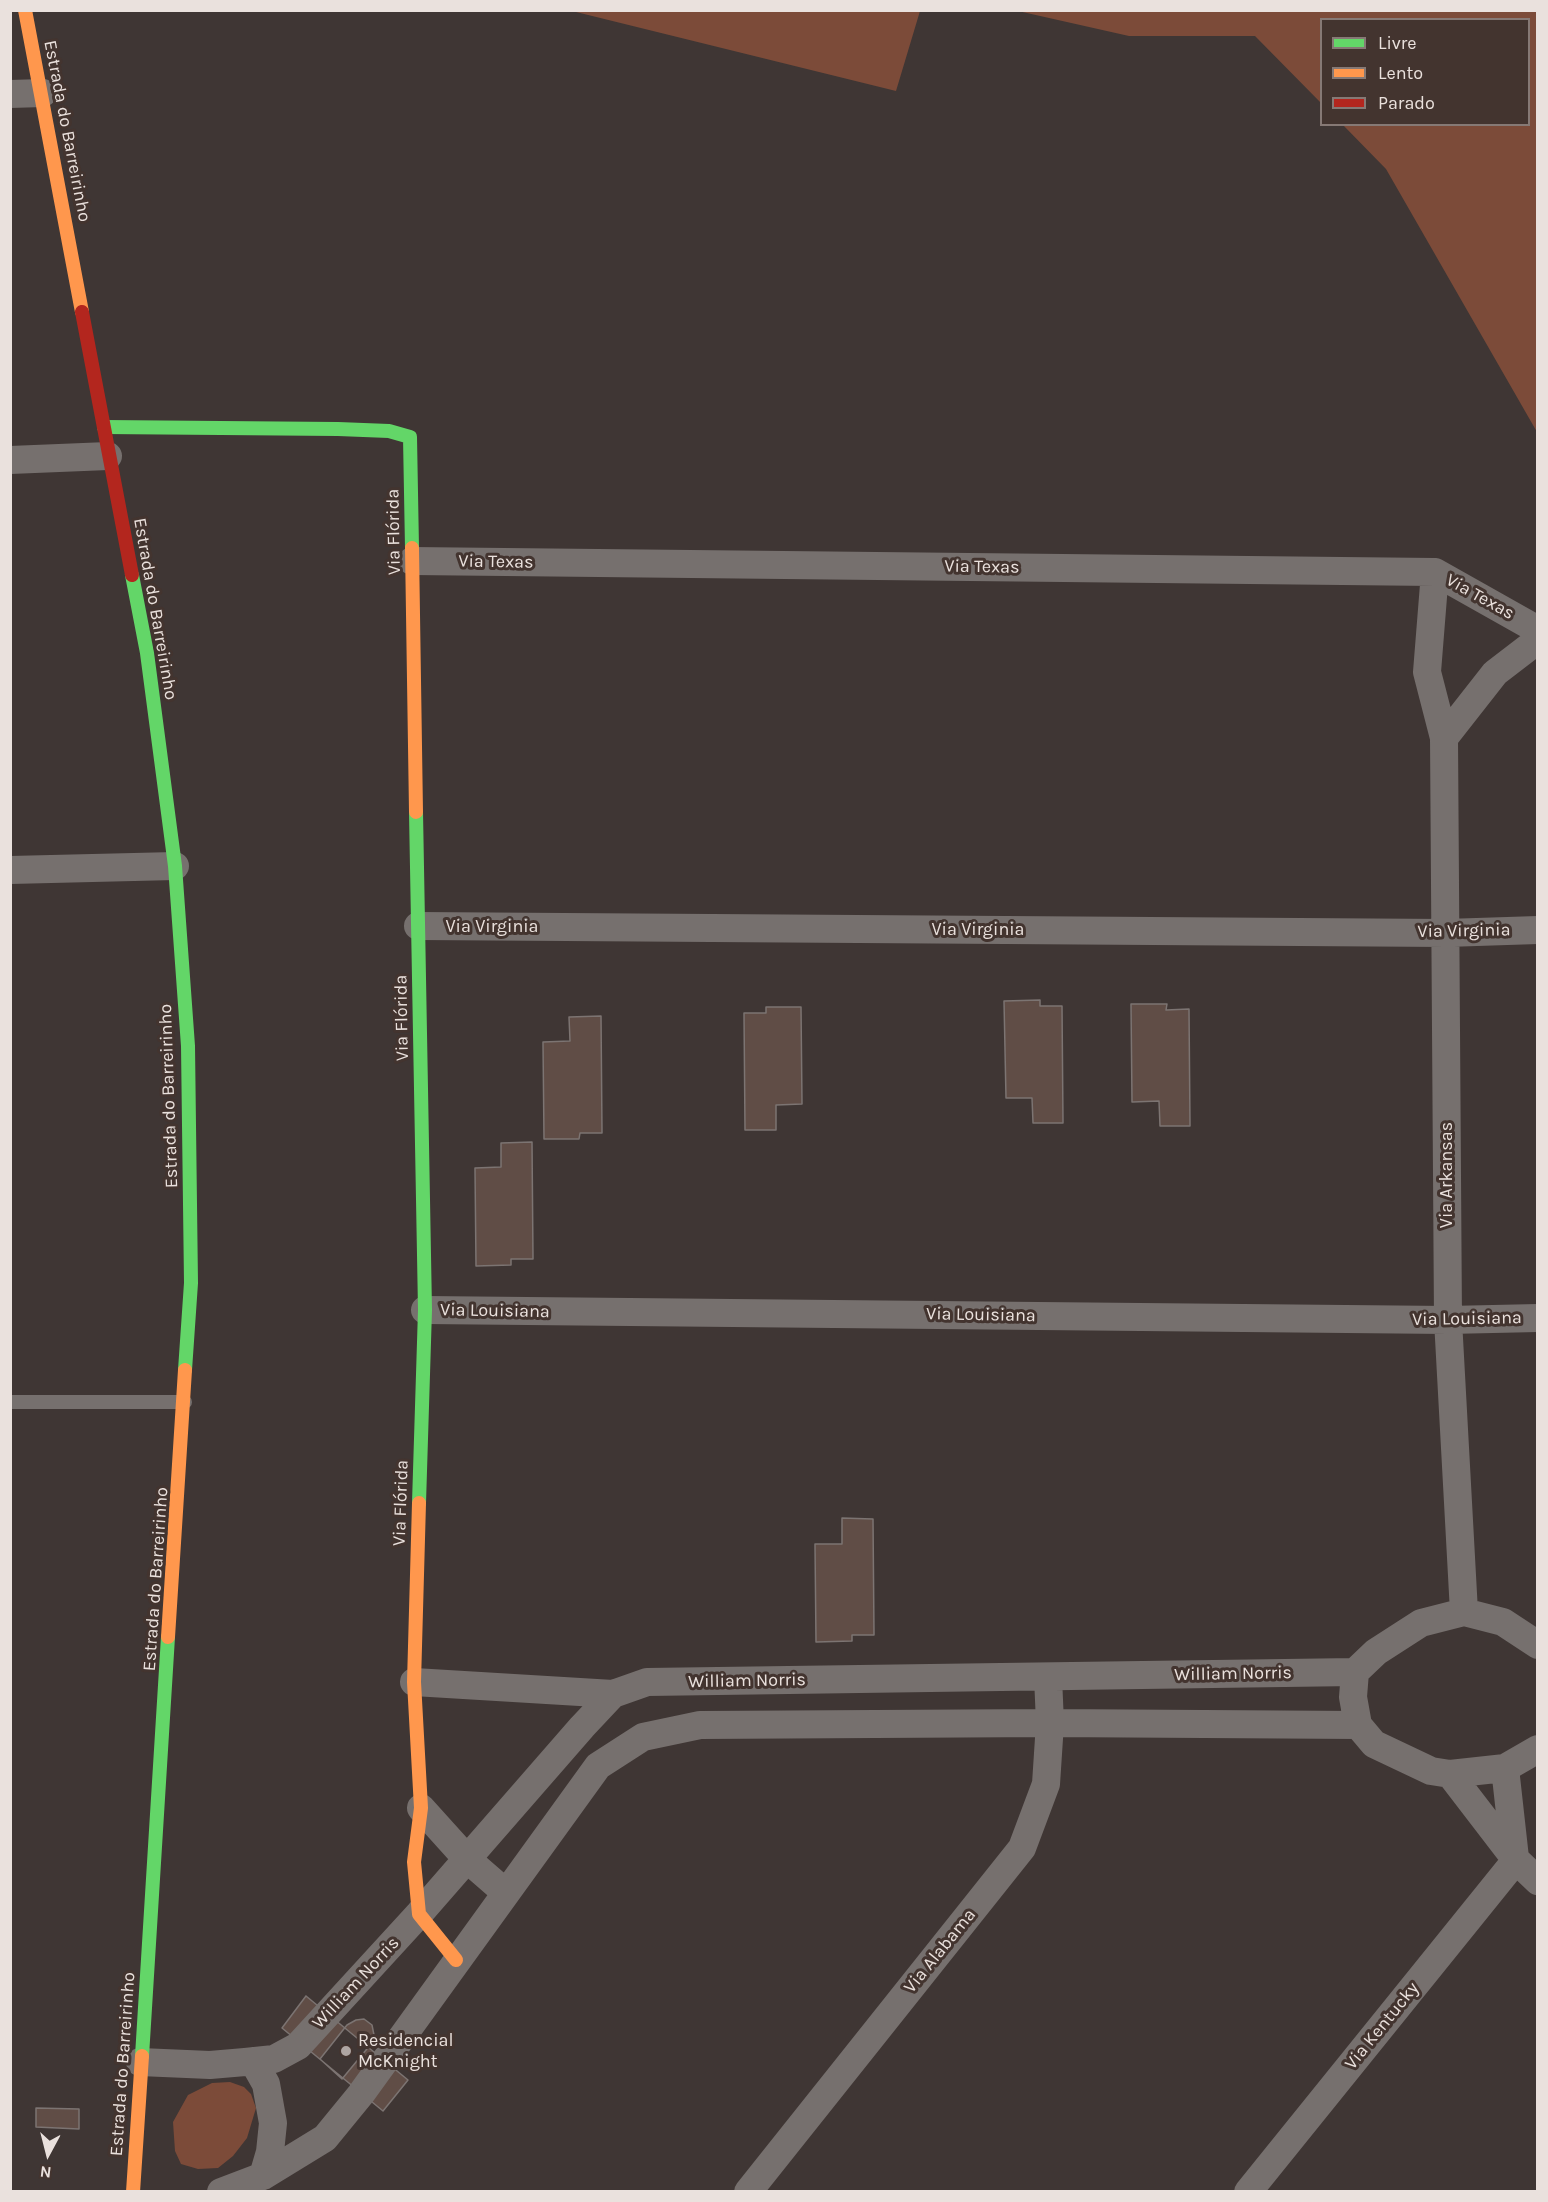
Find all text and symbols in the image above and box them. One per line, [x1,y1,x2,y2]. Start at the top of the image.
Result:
legend [1320,18,1530,126]
text: Livre [1378,32,1417,54]
street label: Estrada do Barreirinho [39,38,95,224]
text: Lento [1378,62,1423,84]
text: Parado [1378,92,1435,114]
street label: Via Flórida [382,489,406,575]
street label: Estrada do Barreirinho [128,516,182,702]
street label: Via Texas [458,551,534,573]
street label: Via Texas [944,556,1020,578]
street label: Via Texas [1442,569,1518,625]
street label: Via Virginia [445,916,539,938]
street label: Via Virginia [931,919,1025,941]
street label: Via Virginia [1417,919,1511,943]
street label: Via Flórida [390,975,414,1061]
street label: Estrada do Barreirinho [155,1003,183,1189]
street label: Via Arkansas [1436,1122,1458,1228]
street label: Via Louisiana [440,1299,550,1323]
street label: Via Louisiana [926,1303,1036,1327]
street label: Via Louisiana [1412,1307,1522,1331]
street label: Via Flórida [389,1459,413,1547]
street label: Estrada do Barreirinho [139,1486,173,1672]
street label: William Norris [1174,1662,1292,1686]
street label: William Norris [688,1669,806,1693]
street label: Via Alabama [899,1904,981,1998]
street label: William Norris [308,1933,404,2033]
street label: Estrada do Barreirinho [106,1971,140,2157]
street label: Via Kentucky [1340,1978,1424,2074]
place label: Residencial McKnight [358,2030,453,2072]
marker: Residencial McKnight [339,2044,353,2058]
north arrow [18,2124,78,2184]
text: N [39,2162,53,2182]

